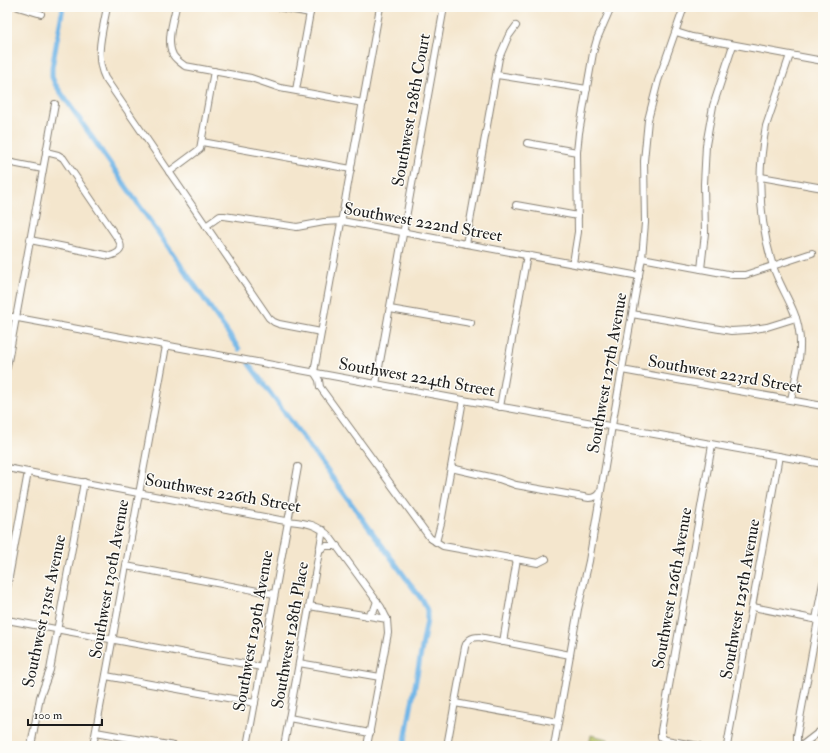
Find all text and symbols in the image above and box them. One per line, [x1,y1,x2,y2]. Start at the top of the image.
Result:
street label: Southwest 128th Court [387,31,435,188]
street label: Southwest 222nd Street [342,198,504,246]
street label: Southwest 127th Avenue [583,291,631,455]
street label: Southwest 223rd Street [646,350,804,398]
street label: Southwest 224th Street [337,353,497,401]
street label: Southwest 226th Street [143,469,303,517]
street label: Southwest 130th Avenue [85,498,133,660]
street label: Southwest 126th Avenue [647,506,697,670]
street label: Southwest 125th Avenue [716,517,764,681]
street label: Southwest 131st Avenue [18,533,70,689]
street label: Southwest 129th Avenue [228,549,278,713]
street label: Southwest 128th Place [267,560,313,710]
scale bar [28,701,102,727]
text: 100 m [34,708,63,723]

